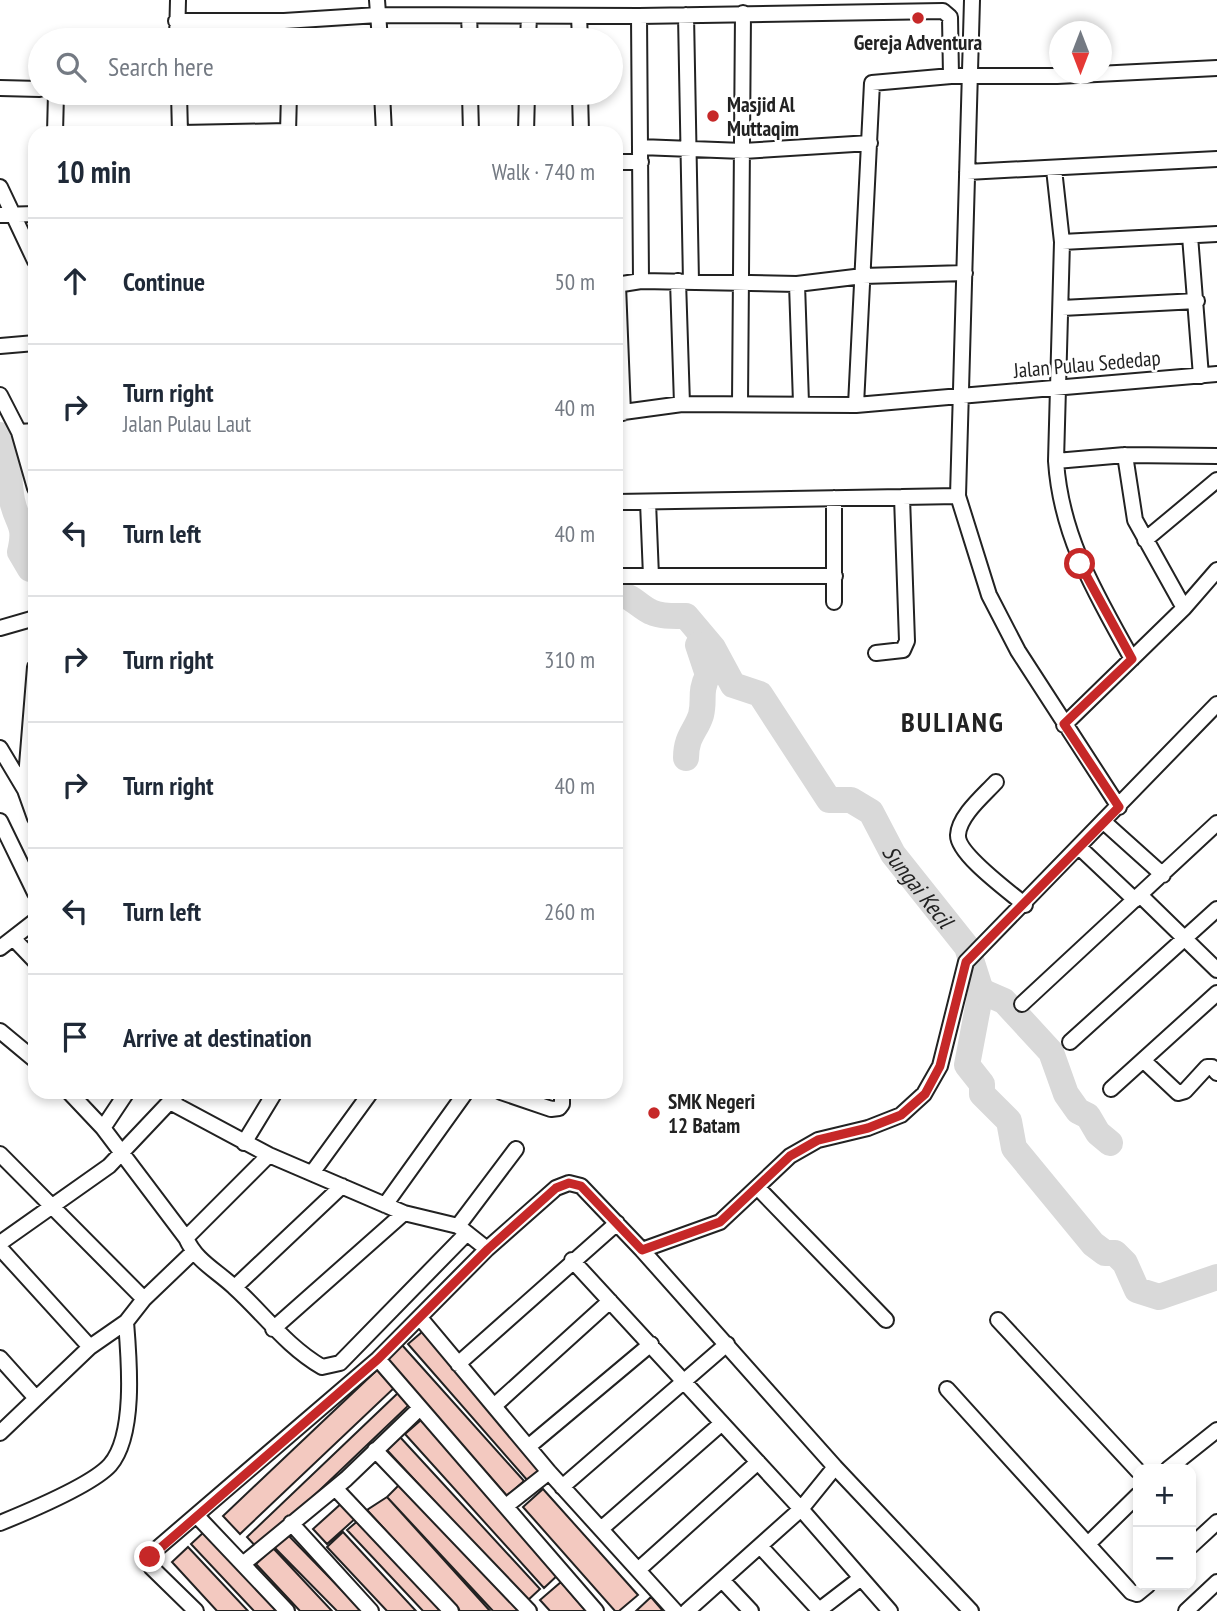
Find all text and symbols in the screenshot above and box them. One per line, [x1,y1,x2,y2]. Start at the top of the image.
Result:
marker: Gereja Adventura [910,10,926,26]
north arrow [1049,21,1112,84]
search box [28,28,623,105]
place label: Gereja Adventura [854,29,983,56]
icon: search [52,48,90,86]
text: Search here [108,50,214,83]
place label: Masjid Al Muttaqim [727,91,799,142]
marker: Masjid Al Muttaqim [705,108,721,124]
text: 10 min [56,152,131,191]
text: Walk · 740 m [492,157,595,186]
icon: ahead [56,262,94,300]
text: Continue [123,265,205,298]
text: 50 m [554,267,595,296]
street label: Jalan Pulau Sededap [1011,344,1162,384]
text: Turn right [123,376,214,409]
icon: right [56,388,94,426]
text: 40 m [554,393,595,422]
text: Jalan Pulau Laut [123,409,251,438]
icon: left [56,514,94,552]
text: Turn left [123,517,201,550]
text: 40 m [554,519,595,548]
route start [1064,548,1095,579]
icon: right [56,640,94,678]
text: Turn right [123,643,214,676]
text: 310 m [544,645,595,674]
district label: BULIANG [901,703,1005,740]
icon: right [56,766,94,804]
text: Turn right [123,769,214,802]
text: 40 m [554,771,595,800]
water label: Sungai Kecil [877,840,962,935]
icon: left [56,892,94,930]
text: Turn left [123,895,201,928]
text: 260 m [544,897,595,926]
icon: arrive [56,1018,94,1056]
text: Arrive at destination [123,1021,312,1054]
place label: SMK Negeri 12 Batam [668,1088,755,1139]
marker: SMK Negeri 12 Batam [646,1105,662,1121]
map controls [1133,1464,1196,1590]
button: + [1133,1464,1196,1527]
button: − [1133,1527,1196,1590]
route end [134,1541,165,1572]

